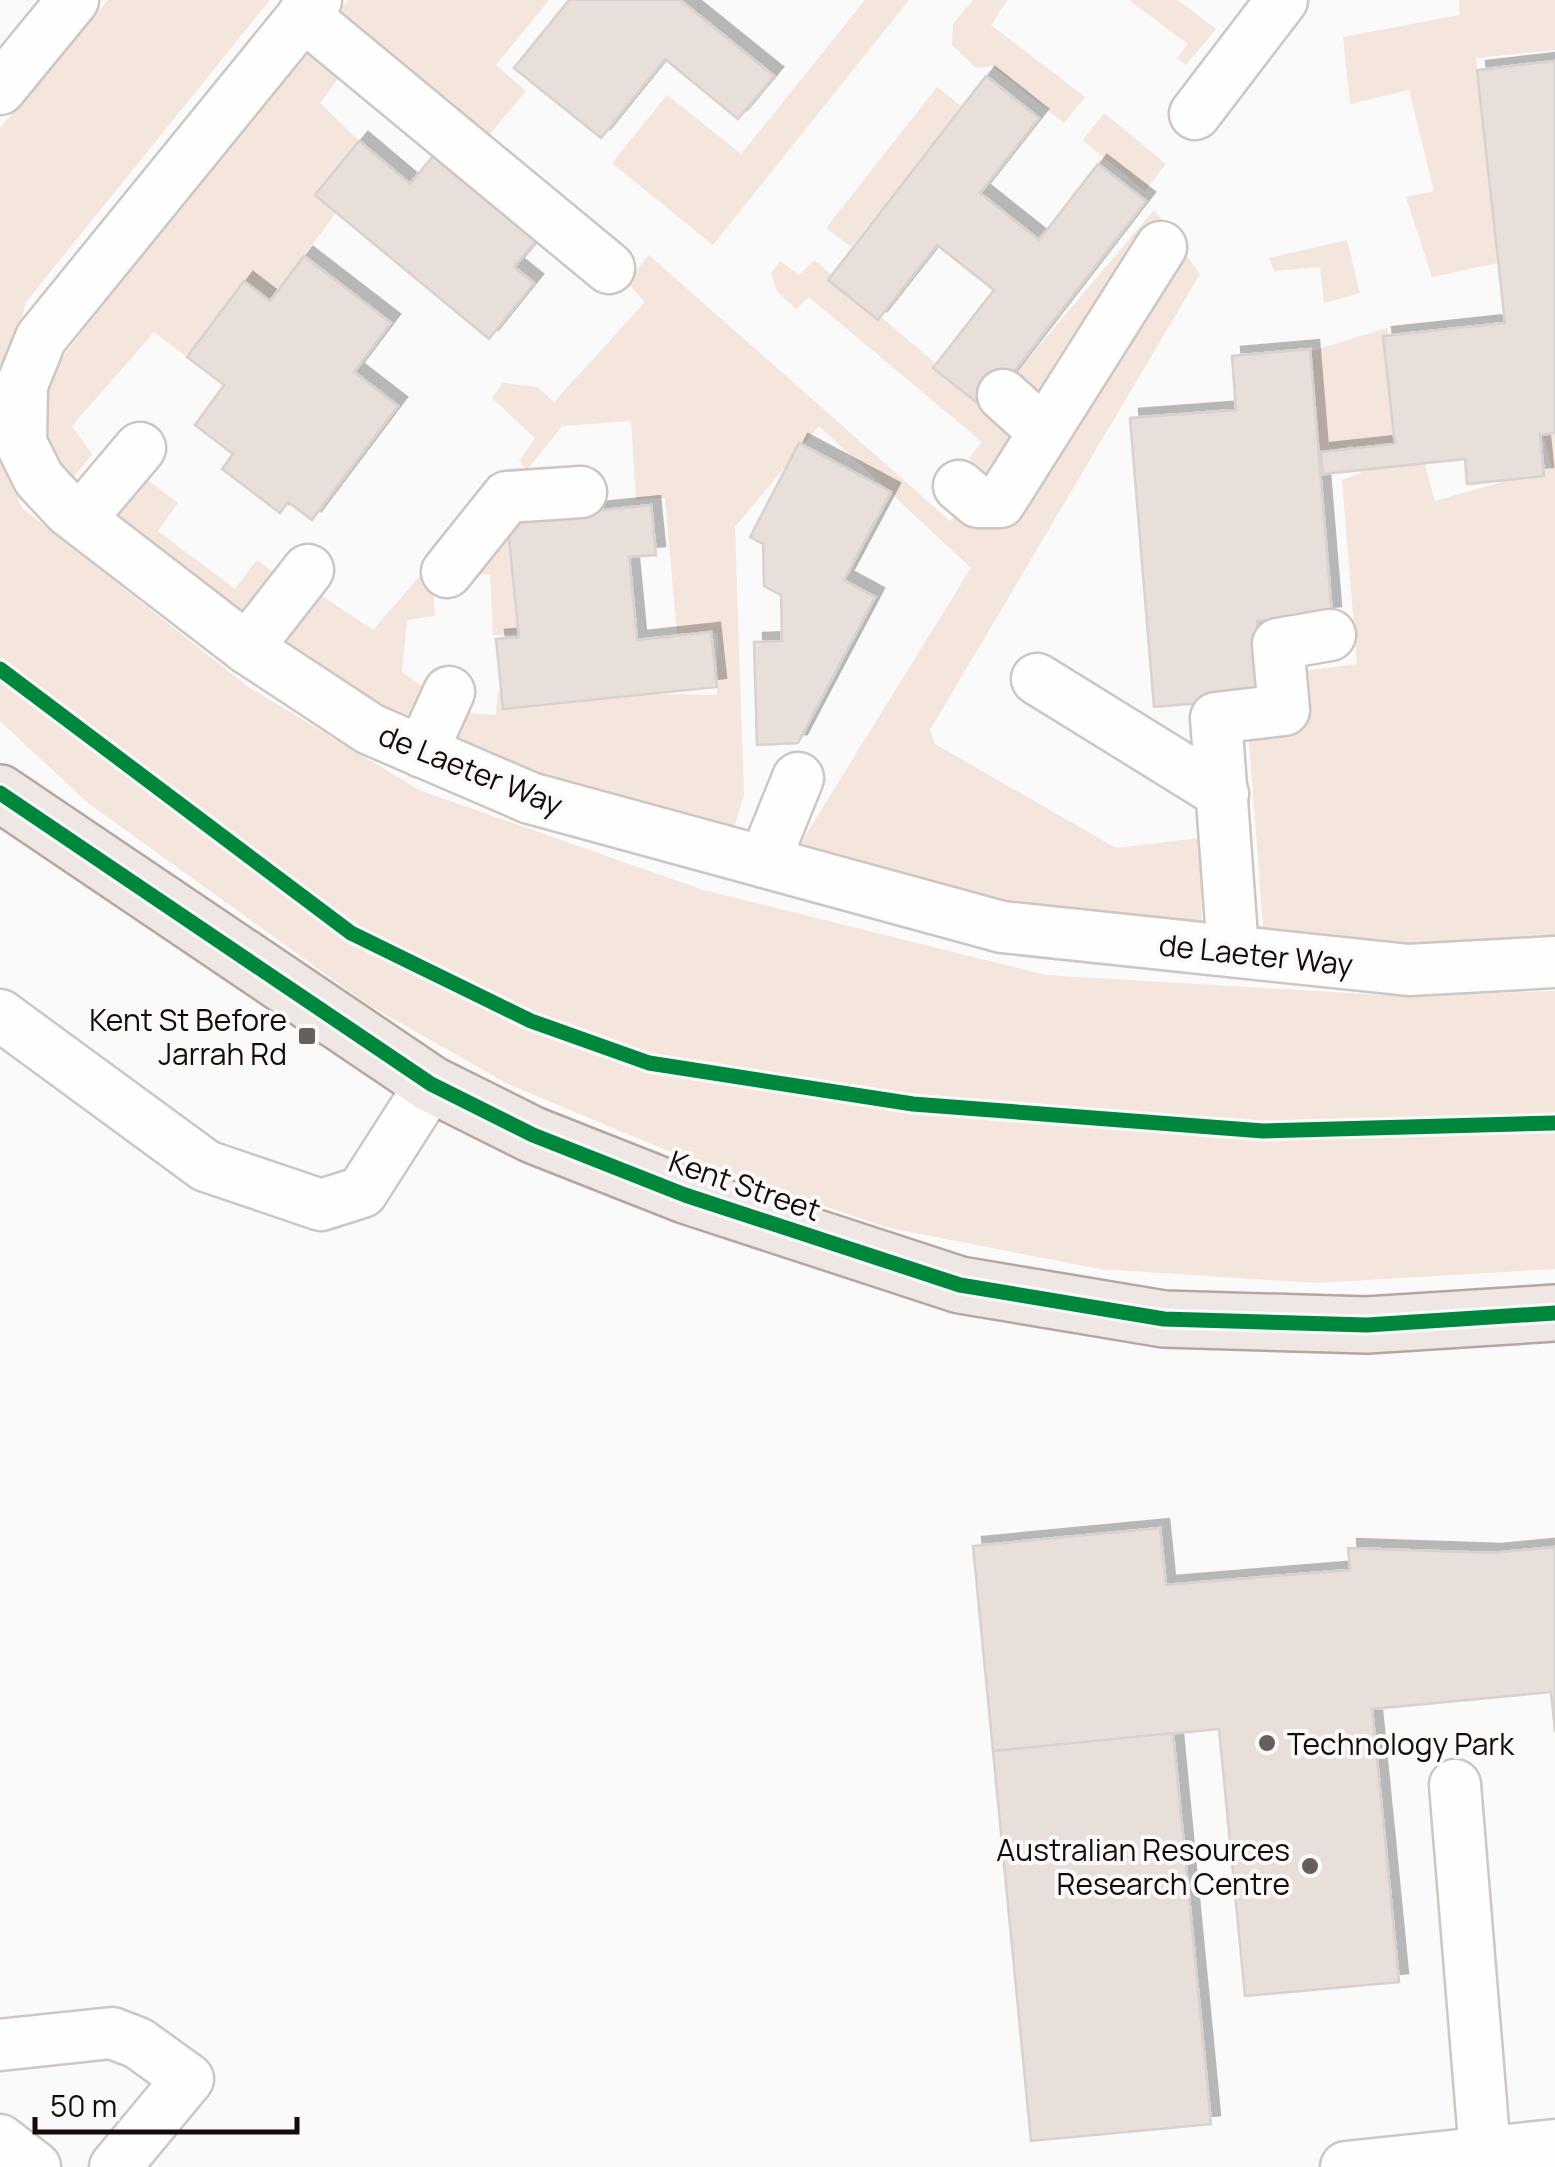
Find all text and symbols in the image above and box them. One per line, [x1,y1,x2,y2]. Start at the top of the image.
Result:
street label: de Laeter Way [373,713,569,825]
street label: de Laeter Way [1157,923,1355,985]
place label: Kent St Before Jarrah Rd [89,999,287,1074]
marker: Kent St Before Jarrah Rd [296,1025,318,1047]
street label: Kent Street [664,1140,826,1230]
place label: Technology Park [1287,1723,1515,1764]
marker: Technology Park [1256,1732,1278,1754]
place label: Australian Resources Research Centre [996,1829,1290,1904]
marker: Australian Resources Research Centre [1299,1855,1321,1877]
scale bar [35,2072,298,2134]
text: 50 m [50,2085,117,2126]

